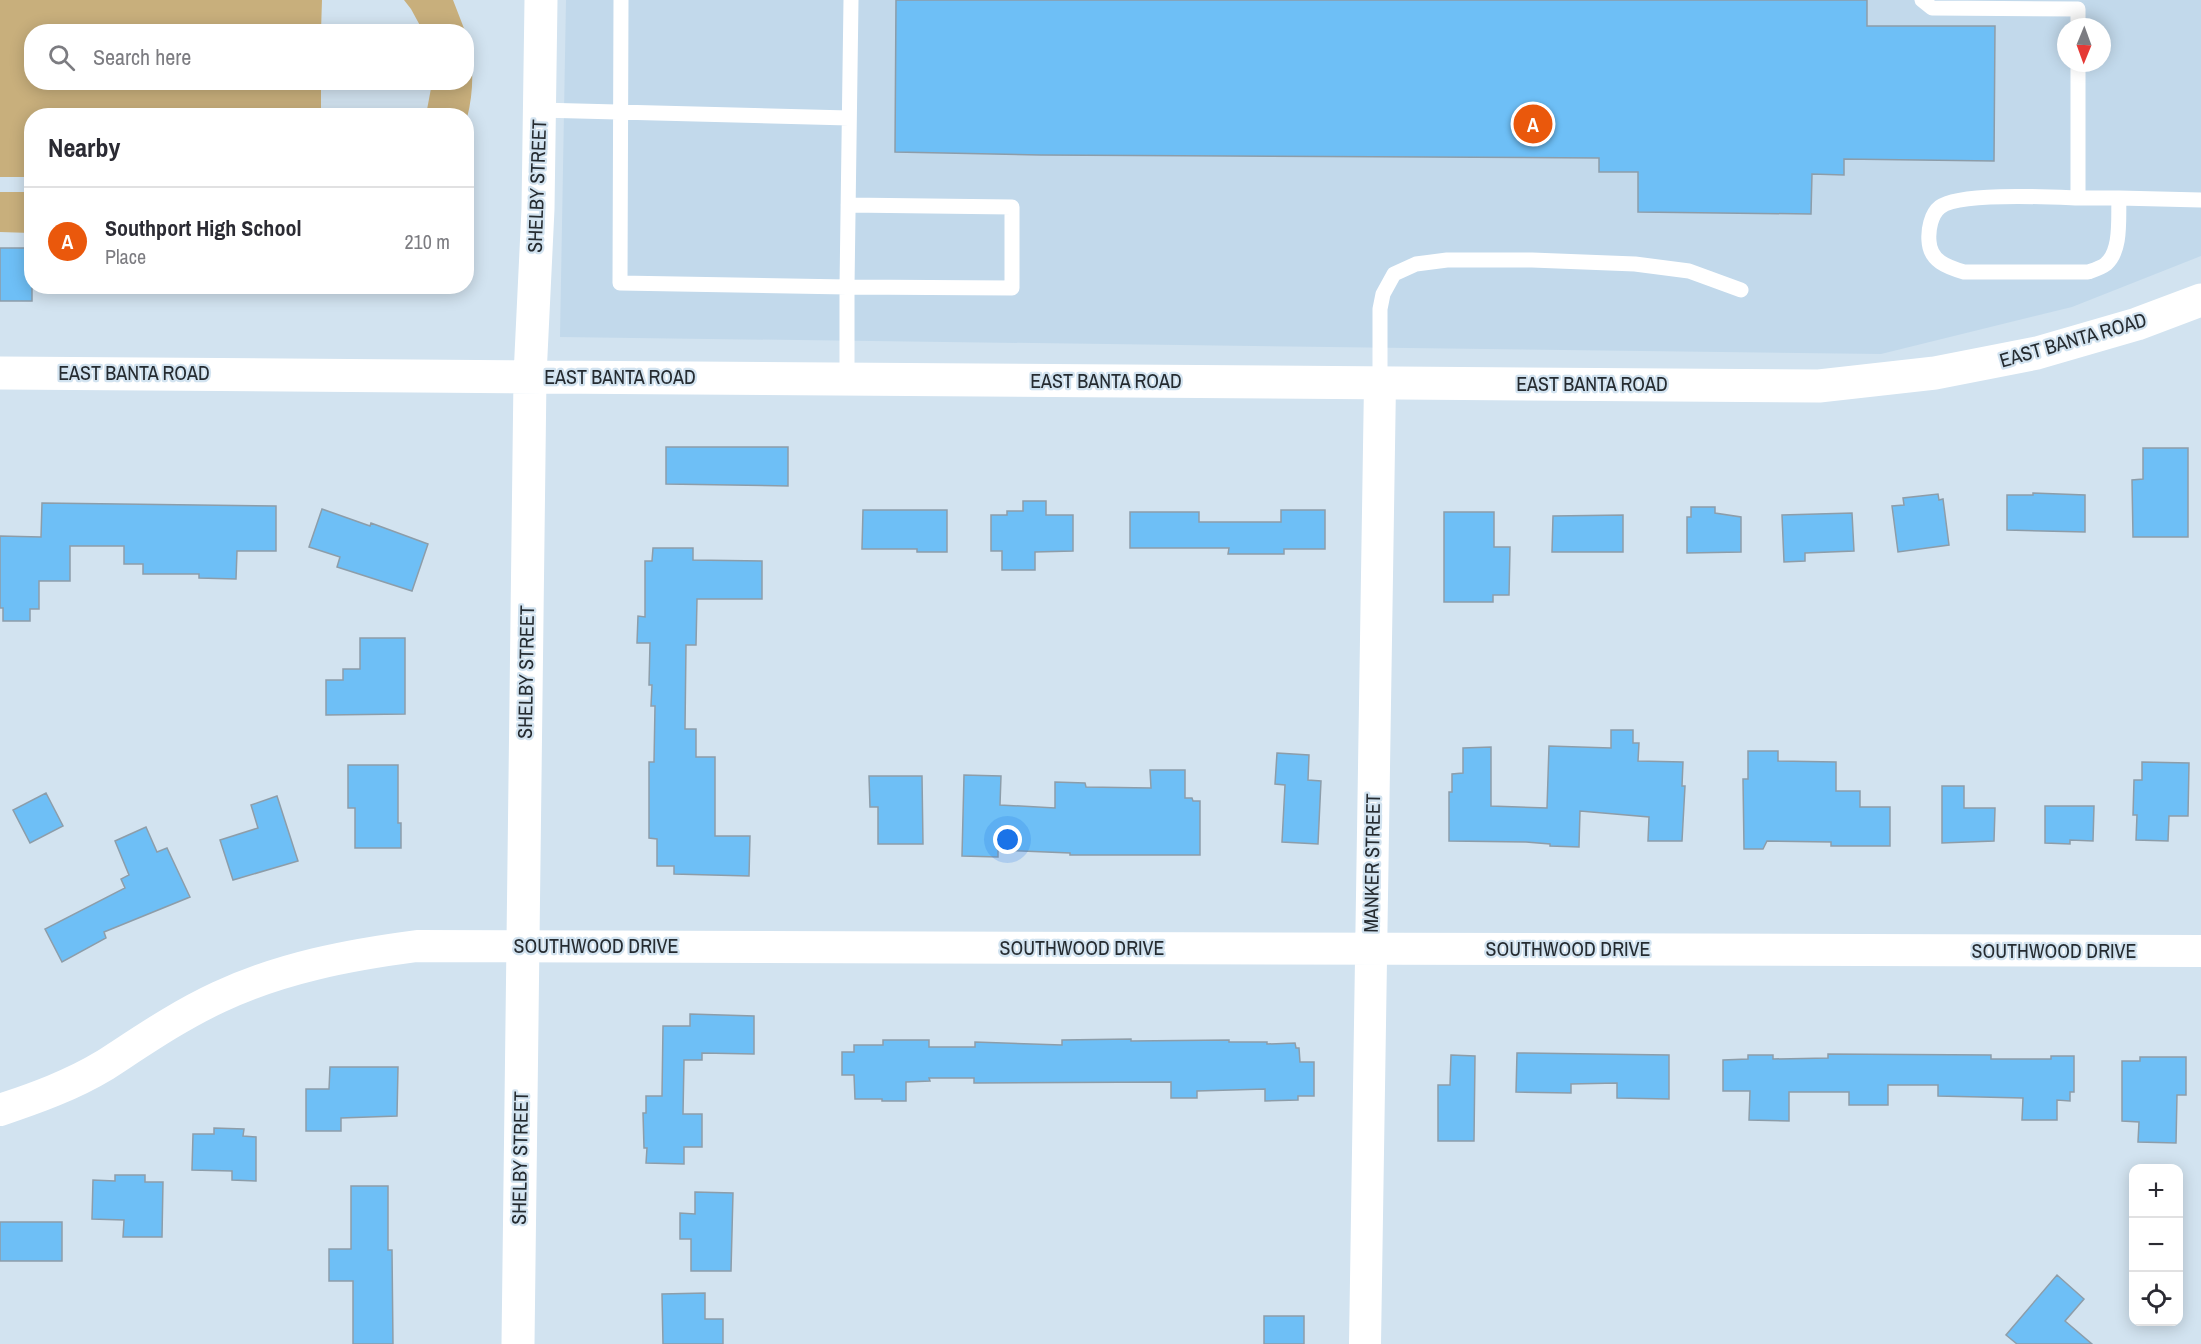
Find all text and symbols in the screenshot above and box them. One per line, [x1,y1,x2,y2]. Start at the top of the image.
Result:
north arrow [2057,18,2111,72]
search box [24,24,474,90]
icon: search [45,41,78,74]
text: Search here [93,42,191,72]
pin: A [1514,102,1552,146]
street label: SHELBY STREET [521,119,552,253]
text: Nearby [48,130,120,165]
text: Southport High School [105,213,301,243]
text: A [62,228,73,255]
text: 210 m [404,228,450,255]
text: Place [105,243,146,270]
street label: EAST BANTA ROAD [1996,306,2149,373]
street label: EAST BANTA ROAD [58,359,210,386]
street label: EAST BANTA ROAD [544,363,696,390]
street label: EAST BANTA ROAD [1030,367,1182,394]
street label: EAST BANTA ROAD [1516,370,1668,397]
street label: SHELBY STREET [511,605,540,739]
street label: MANKER STREET [1357,793,1386,933]
your location [993,825,1022,854]
street label: SOUTHWOOD DRIVE [514,932,678,959]
street label: SOUTHWOOD DRIVE [1000,934,1164,961]
street label: SOUTHWOOD DRIVE [1486,935,1650,962]
street label: SOUTHWOOD DRIVE [1972,937,2136,964]
street label: SHELBY STREET [505,1091,534,1225]
map controls [2129,1164,2183,1326]
button: + [2129,1164,2183,1218]
button: − [2129,1218,2183,1272]
button: locate [2129,1272,2183,1326]

